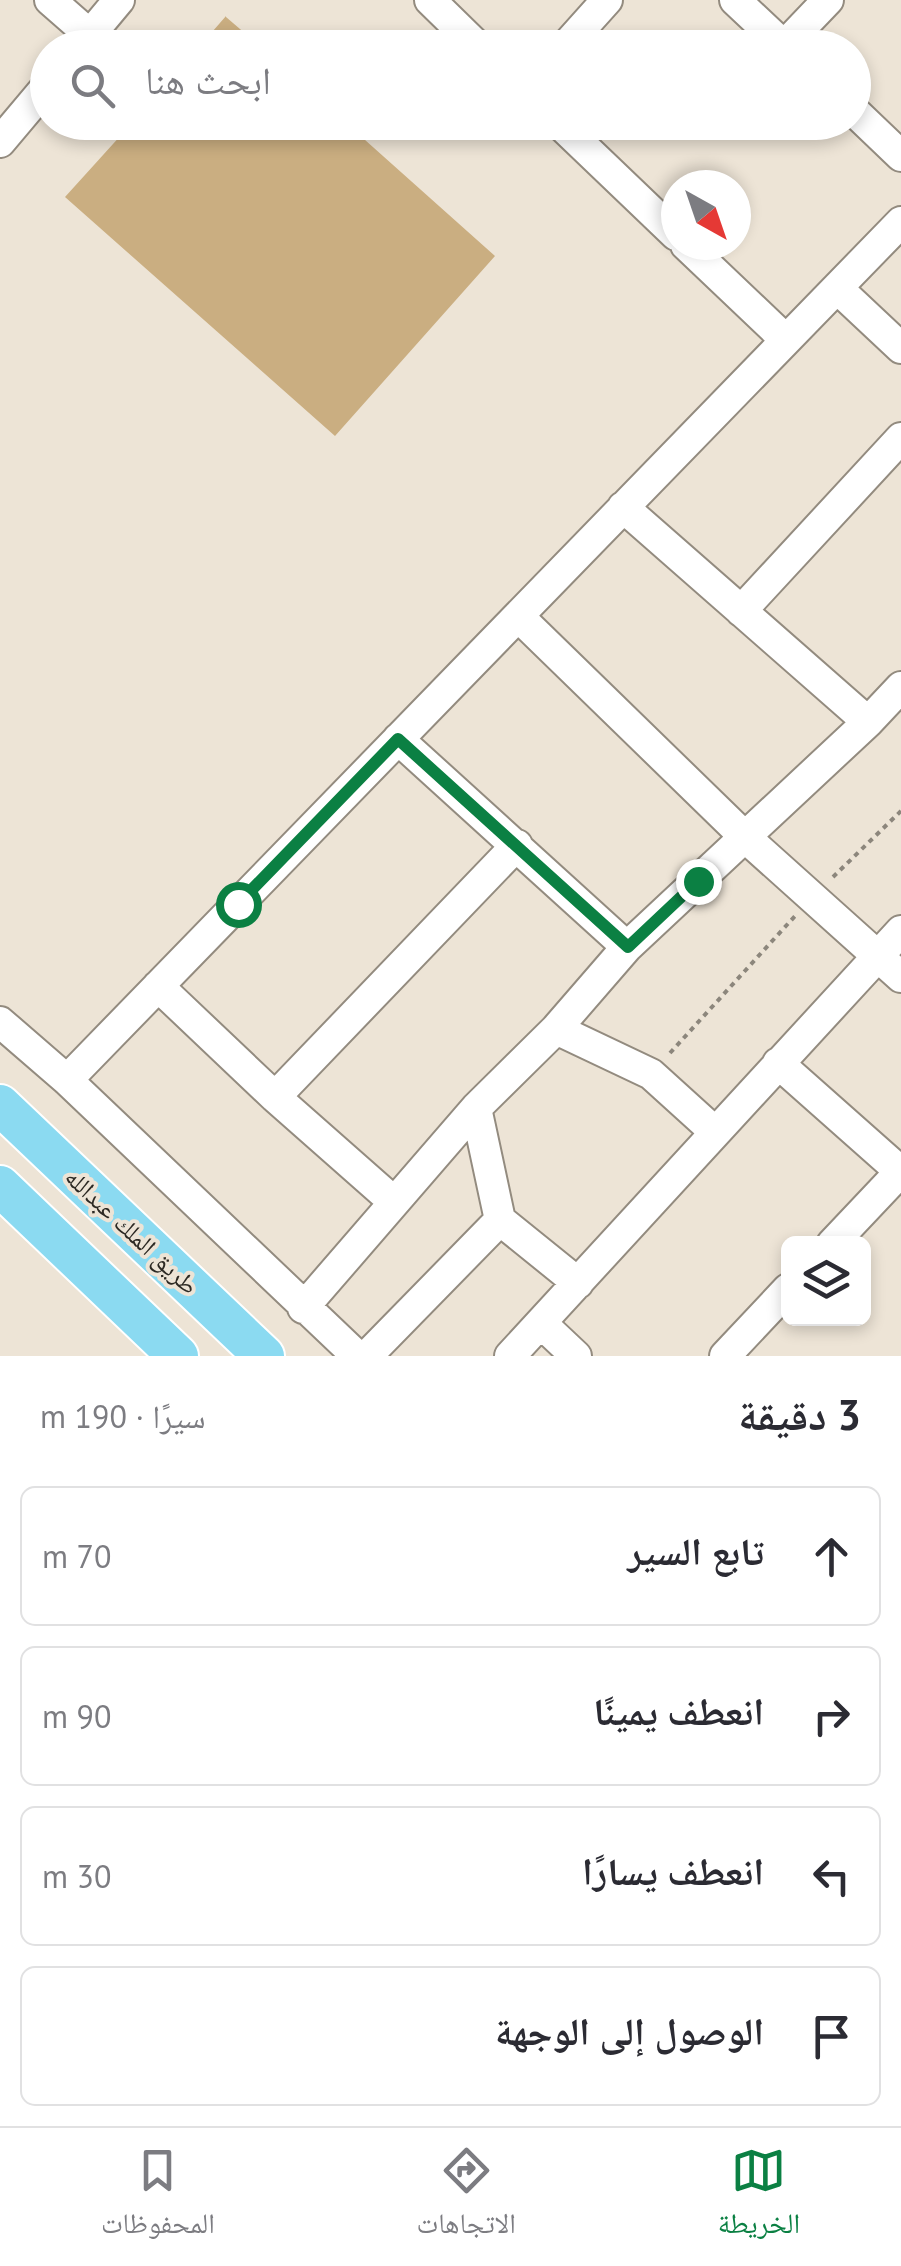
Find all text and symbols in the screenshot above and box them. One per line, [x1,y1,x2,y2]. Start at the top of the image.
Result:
search box [30,30,871,140]
text: ابحث هنا [145,55,271,104]
icon: search [65,58,120,113]
north arrow [661,170,751,260]
route end [676,859,722,905]
route start [216,882,262,928]
street label: طريق الملك عبدالله [59,1161,205,1301]
map controls [781,1236,871,1326]
button: layers [781,1236,871,1326]
text: 3 دقيقة [738,1387,861,1442]
text: سيرًا · 190 m [40,1395,206,1437]
text: تابع السير [628,1526,764,1575]
icon: ahead [804,1529,859,1584]
text: 70 m [42,1535,111,1577]
text: انعطف يمينًا [593,1686,764,1735]
icon: right [804,1689,859,1744]
text: 90 m [42,1695,111,1737]
text: انعطف يسارًا [582,1846,764,1895]
icon: left [804,1849,859,1904]
text: 30 m [42,1855,111,1897]
text: الوصول إلى الوجهة [495,2006,764,2055]
icon: arrive [804,2009,859,2064]
tab: المحفوظات [101,2143,215,2251]
tab: الاتجاهات [417,2143,516,2251]
tab: الخريطة [718,2143,800,2251]

